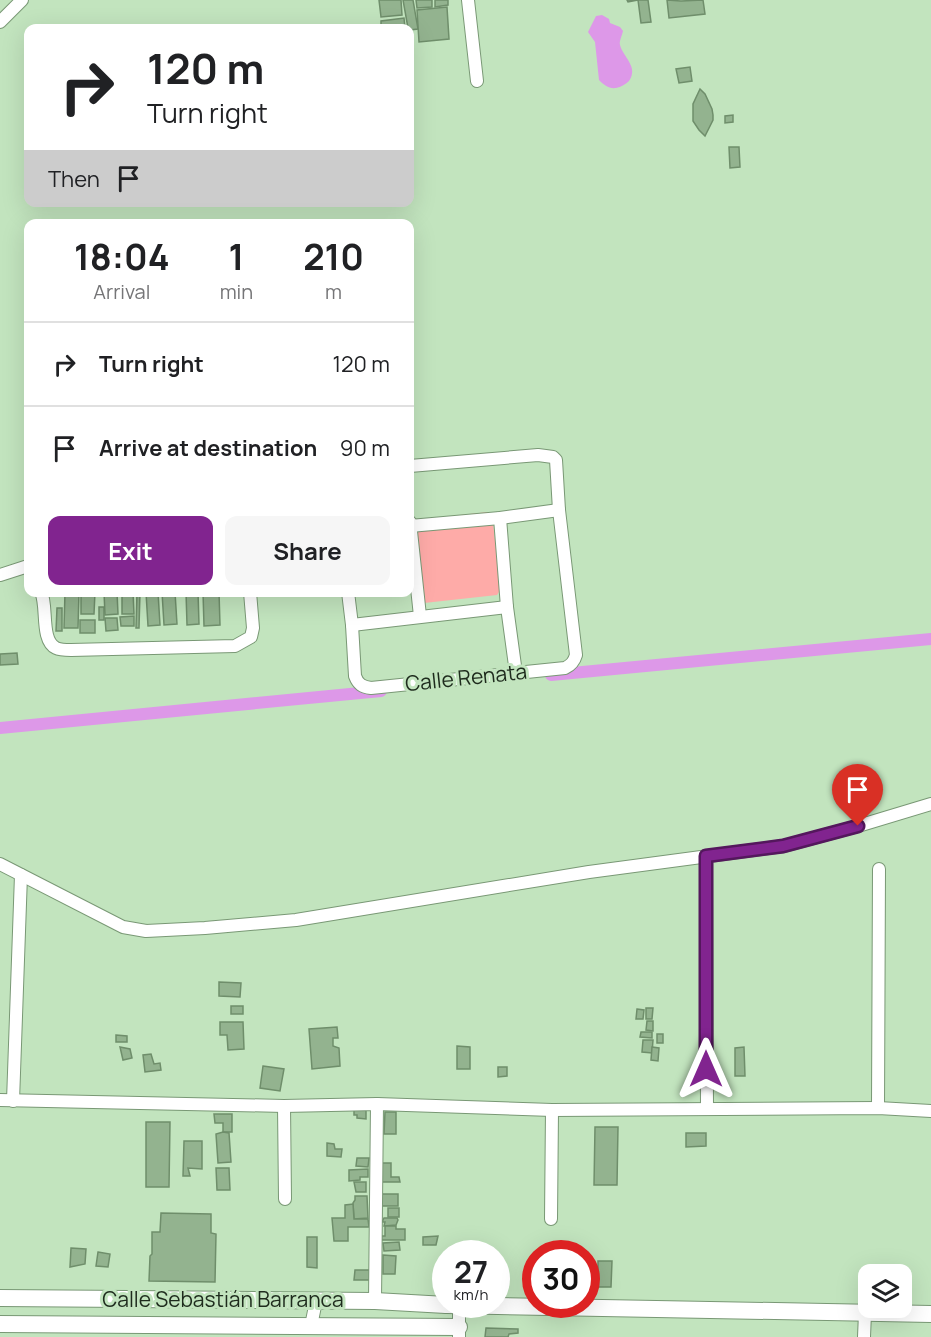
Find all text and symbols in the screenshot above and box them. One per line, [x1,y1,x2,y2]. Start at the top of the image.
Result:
text: 120 m [147,39,264,97]
icon: right [48,48,126,126]
text: Turn right [147,94,268,131]
icon: arrive [112,162,145,195]
text: Then [48,164,100,194]
text: 18:04 [74,232,170,281]
text: 1 [229,232,244,281]
text: 210 [303,232,364,281]
text: Arrival [93,278,150,305]
text: min [220,278,253,305]
text: m [325,278,342,305]
icon: right [48,348,81,381]
text: Turn right [99,349,204,379]
text: 120 m [332,349,390,379]
icon: arrive [48,432,81,465]
text: Arrive at destination [99,433,317,463]
text: 90 m [340,433,390,463]
button: Exit [48,516,213,585]
button: Share [225,516,390,585]
street label: Calle Renata [404,657,528,697]
pin [832,764,883,826]
icon: arrive [841,773,874,806]
position arrow [674,1037,738,1101]
speed limit sign: 30 [522,1240,600,1318]
text: 27 [454,1251,488,1292]
map controls [858,1264,912,1318]
button: layers [858,1264,912,1318]
text: km/h [454,1284,488,1305]
street label: Calle Sebastián Barranca [102,1285,344,1313]

